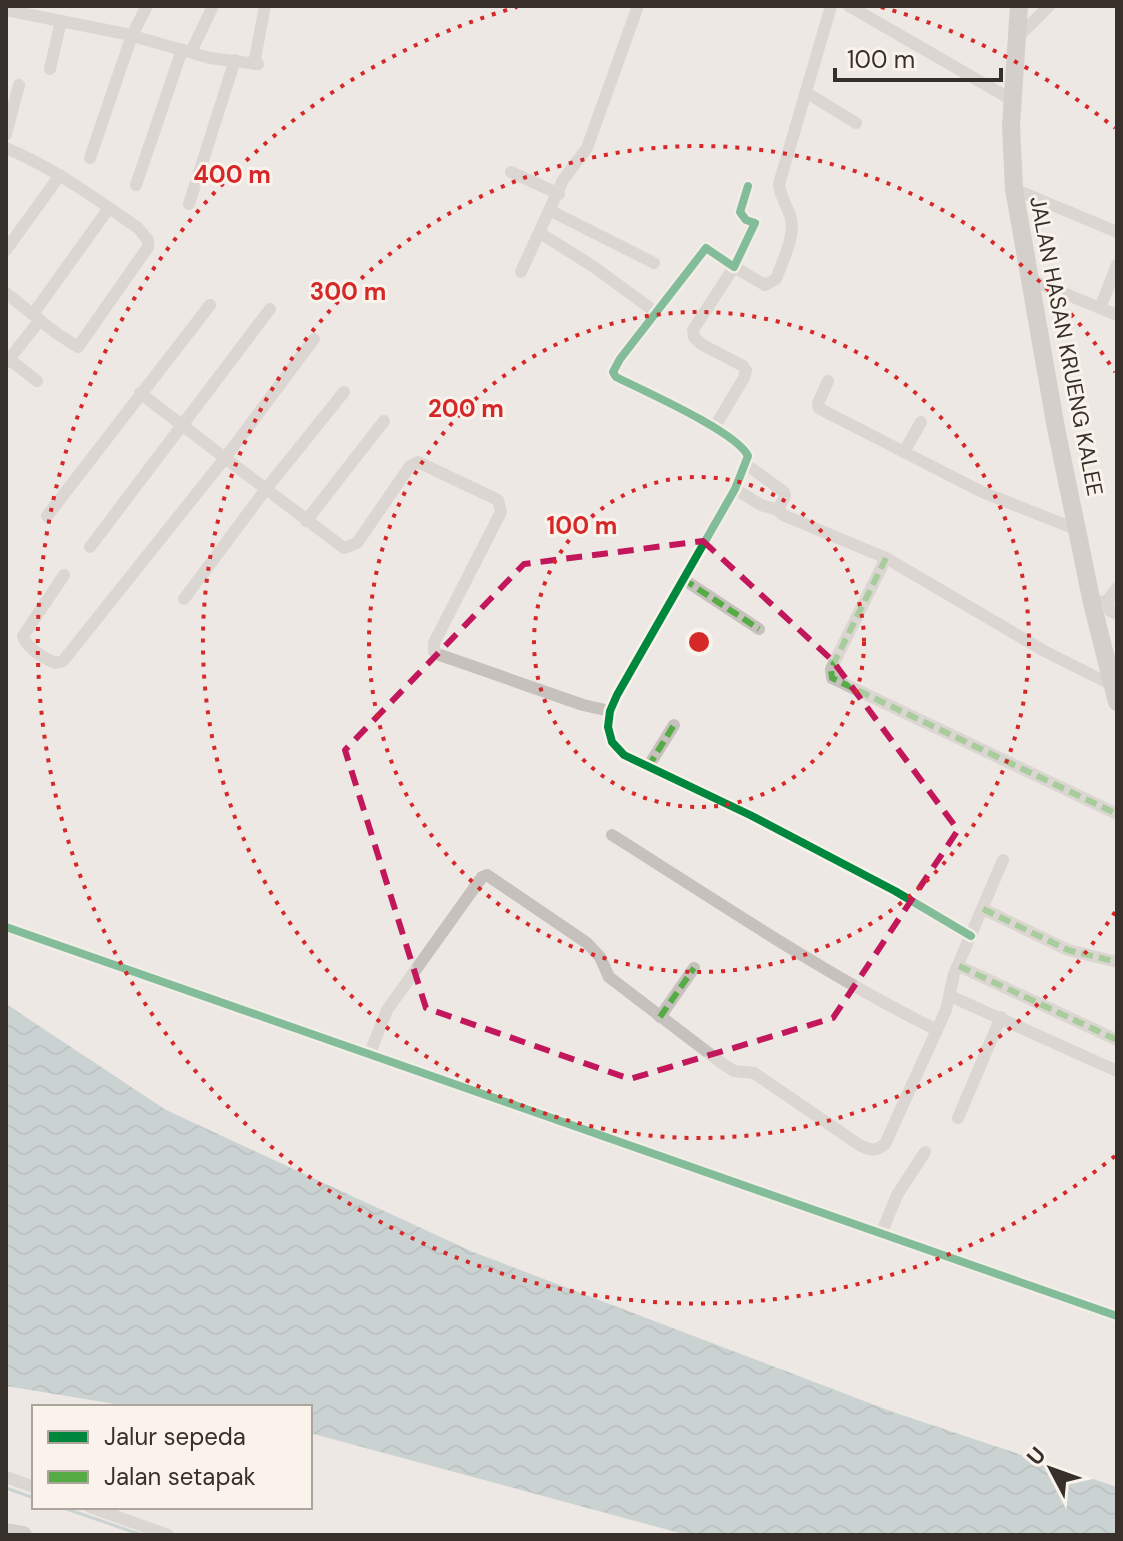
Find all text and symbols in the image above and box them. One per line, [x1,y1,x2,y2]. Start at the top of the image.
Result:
scale bar [835,32,1001,82]
text: 100 m [847,44,915,75]
text: 400 m [193,159,271,190]
street label: JALAN HASAN KRUENG KALEE [1023,194,1110,498]
text: 300 m [310,276,386,307]
text: 200 m [428,393,504,424]
text: 100 m [547,510,617,541]
centre of rings [685,628,713,656]
legend [32,1405,312,1509]
text: Jalur sepeda [104,1421,246,1452]
north arrow [1011,1429,1091,1509]
text: U [1020,1441,1052,1471]
text: Jalan setapak [104,1461,256,1492]

